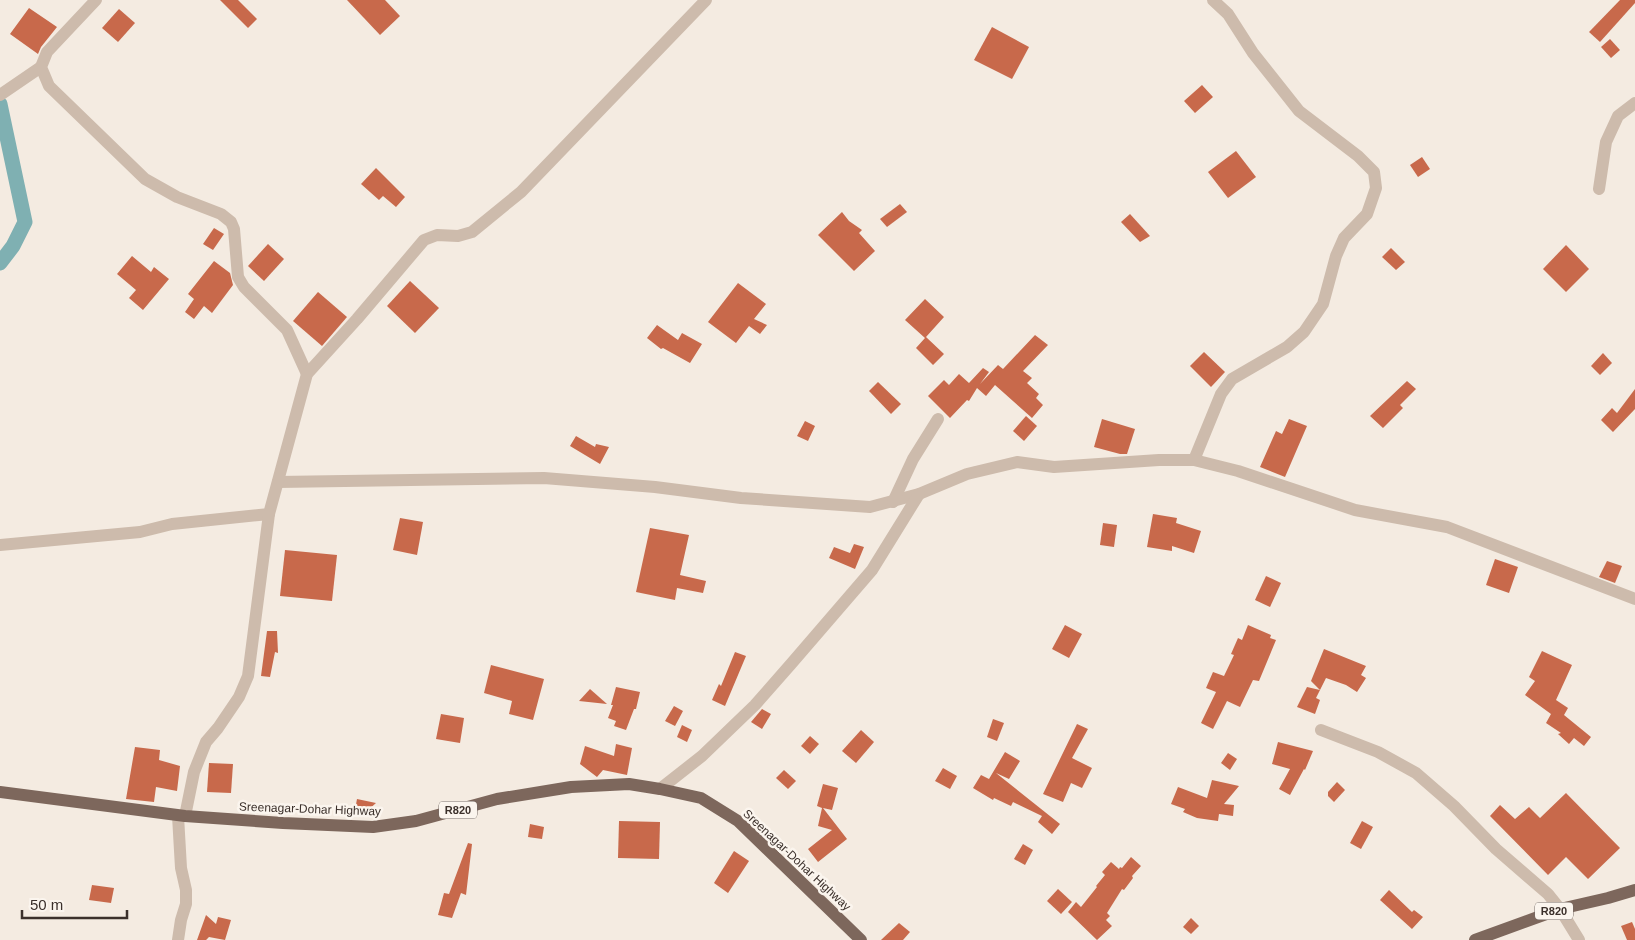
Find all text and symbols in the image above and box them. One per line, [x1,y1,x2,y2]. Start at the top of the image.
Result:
street label: Sreenagar-Dohar Highway [239,800,381,818]
road number: R820 [439,802,477,818]
street label: Sreenagar-Dohar Highway [740,806,854,914]
scale bar [22,888,128,920]
text: 50 m [30,896,63,913]
road number: R820 [1535,902,1573,919]

